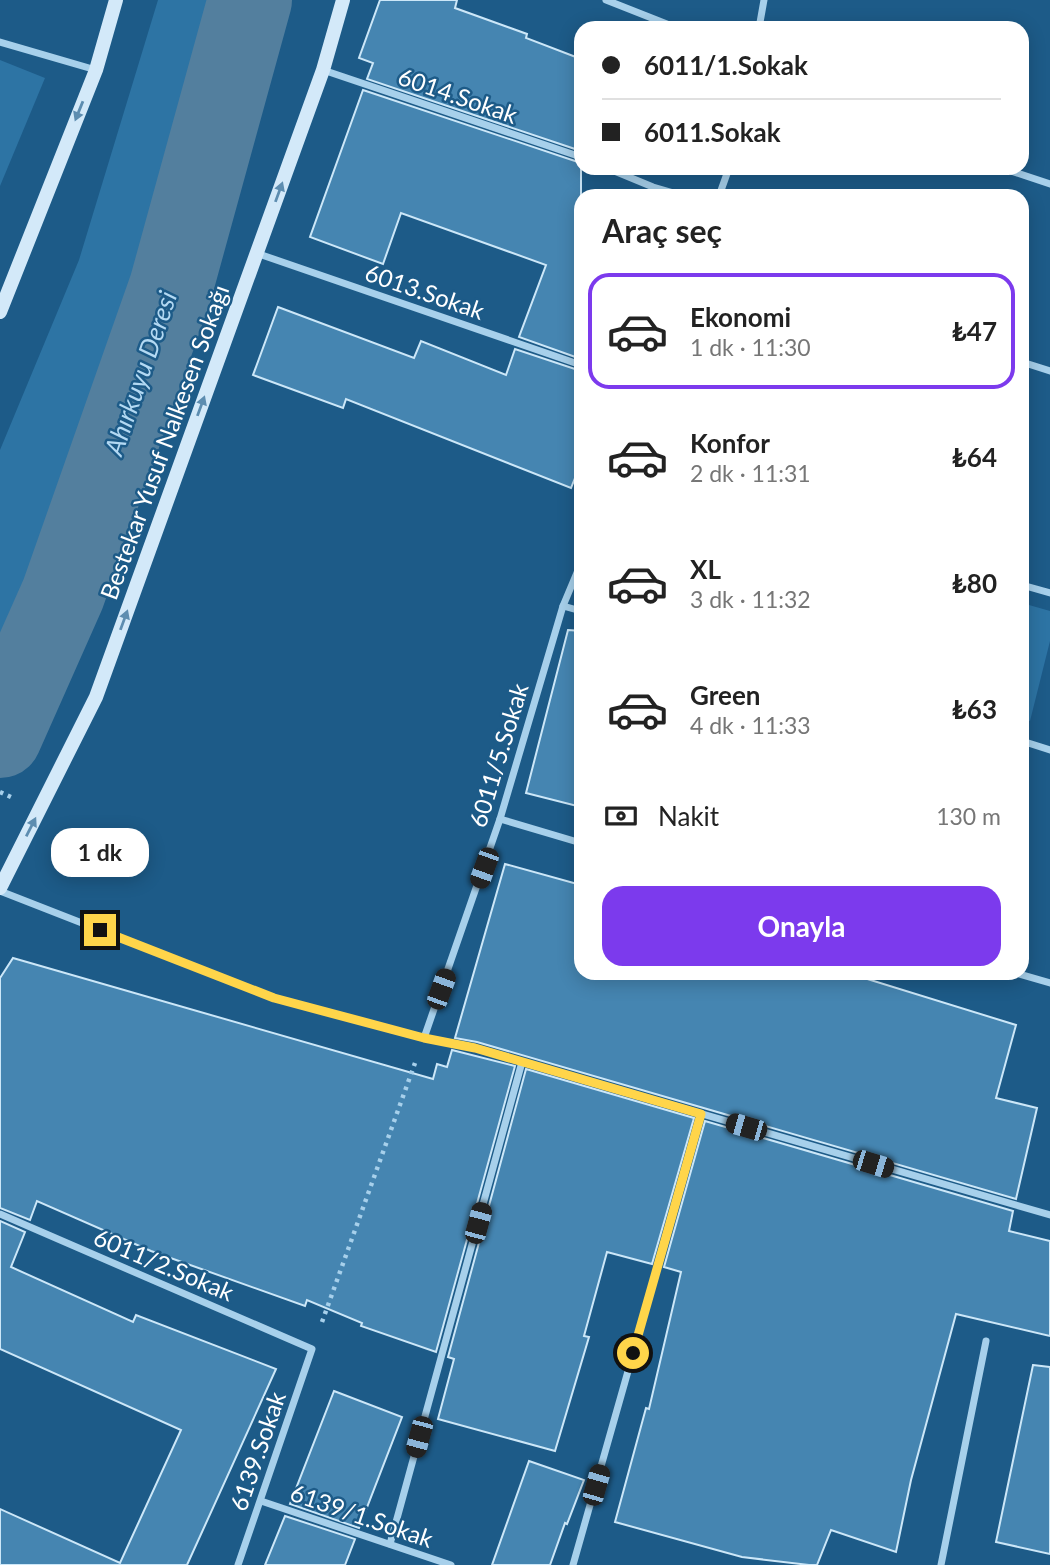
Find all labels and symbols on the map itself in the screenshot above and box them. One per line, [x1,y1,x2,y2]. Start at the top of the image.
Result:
street label: 6014.Sokak [395,61,522,129]
one-way arrow [74,101,85,122]
one-way arrow [273,181,284,202]
street label: 6013.Sokak [362,257,489,325]
street label: Bestekar Yusuf Nalkesen Sokağı [93,281,235,603]
water label: Ahırkuyu Deresi [97,287,183,460]
one-way arrow [196,395,207,416]
one-way arrow [118,609,129,630]
street label: 6011/5.Sokak [462,679,534,830]
one-way arrow [25,817,36,837]
callout: 1 dk [51,828,149,878]
car [467,845,502,891]
route end [84,914,116,946]
car [424,966,459,1012]
car [723,1111,770,1143]
car [850,1148,897,1180]
car [463,1200,494,1246]
street label: 6011/2.Sokak [90,1222,239,1307]
route start [617,1337,649,1369]
street label: 6139.Sokak [223,1387,291,1514]
car [404,1414,435,1460]
car [581,1462,612,1508]
street label: 6139/1.Sokak [287,1477,438,1553]

